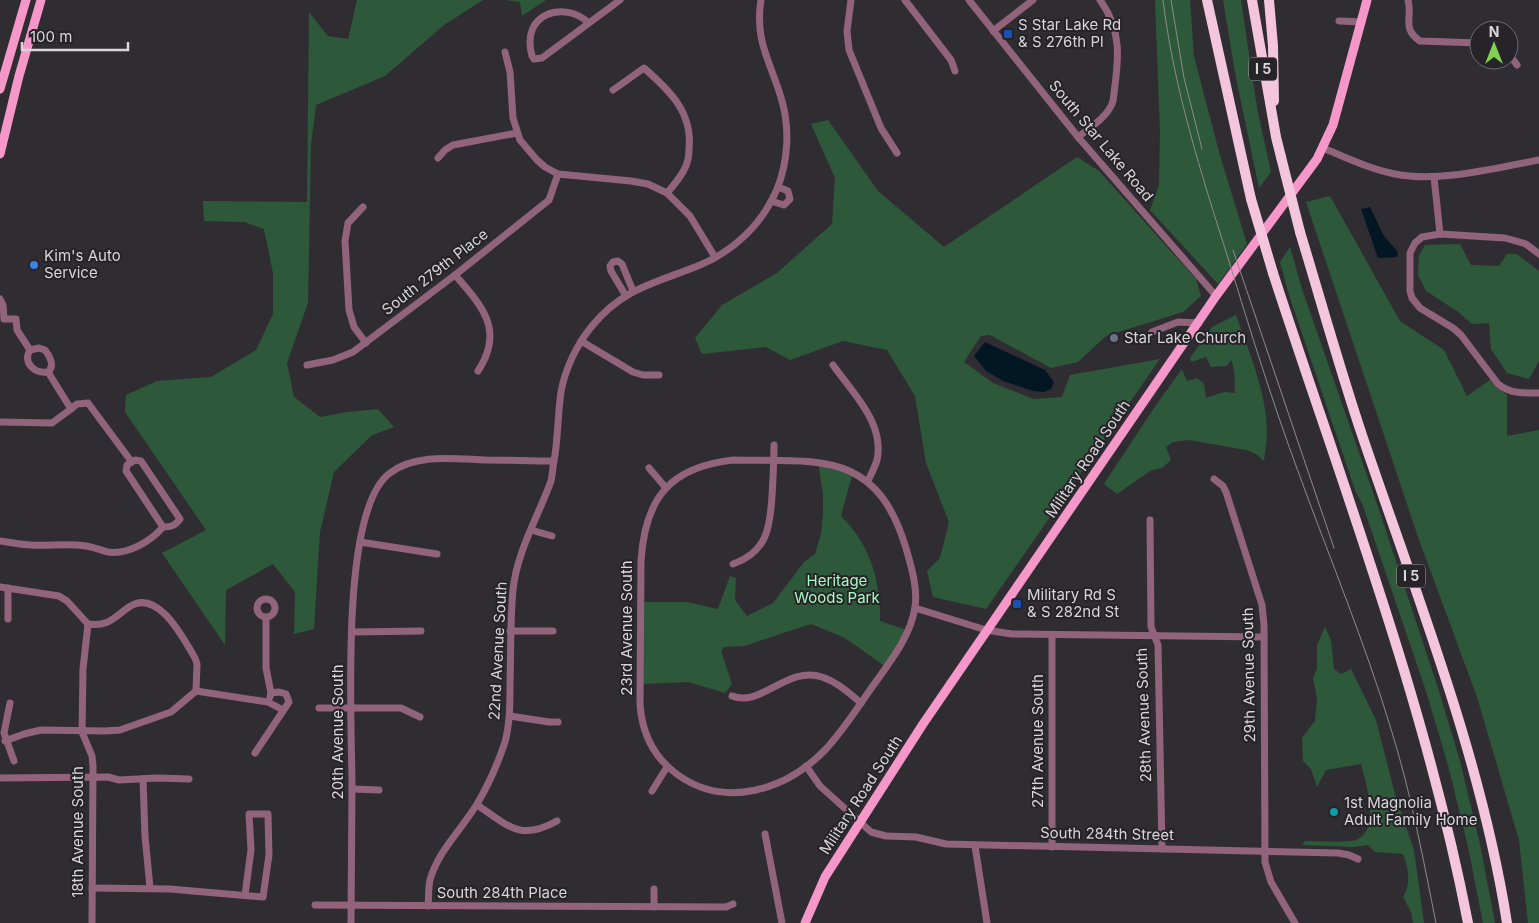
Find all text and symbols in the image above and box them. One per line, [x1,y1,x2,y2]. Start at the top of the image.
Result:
place label: S Star Lake Rd & S 276th Pl [1018,15,1121,51]
scale bar [22,20,129,52]
north arrow [1469,20,1519,70]
text: N [1489,23,1499,40]
text: 100 m [30,27,72,46]
marker: S Star Lake Rd & S 276th Pl [1002,28,1014,40]
road number: I 5 [1249,58,1277,80]
street label: South Star Lake Road [1045,76,1158,205]
street label: South 279th Place [378,224,492,319]
place label: Kim's Auto Service [44,246,121,282]
marker: Kim's Auto Service [28,259,40,271]
place label: Star Lake Church [1124,328,1246,347]
marker: Star Lake Church [1108,332,1120,344]
street label: Military Road South [1041,396,1134,521]
street label: 23rd Avenue South [617,560,636,696]
road number: I 5 [1397,564,1425,588]
park label: Heritage Woods Park [794,571,880,607]
street label: 22nd Avenue South [484,581,511,721]
place label: Military Rd S & S 282nd St [1027,585,1119,621]
marker: Military Rd S & S 282nd St [1011,598,1023,610]
street label: 29th Avenue South [1238,607,1259,743]
street label: 28th Avenue South [1132,647,1155,783]
street label: 20th Avenue South [328,665,347,800]
street label: 27th Avenue South [1028,674,1047,808]
street label: Military Road South [815,732,906,858]
street label: 18th Avenue South [68,766,87,898]
place label: 1st Magnolia Adult Family Home [1344,793,1477,829]
marker: 1st Magnolia Adult Family Home [1328,806,1340,818]
street label: South 284th Street [1040,823,1174,844]
street label: South 284th Place [437,883,567,902]

